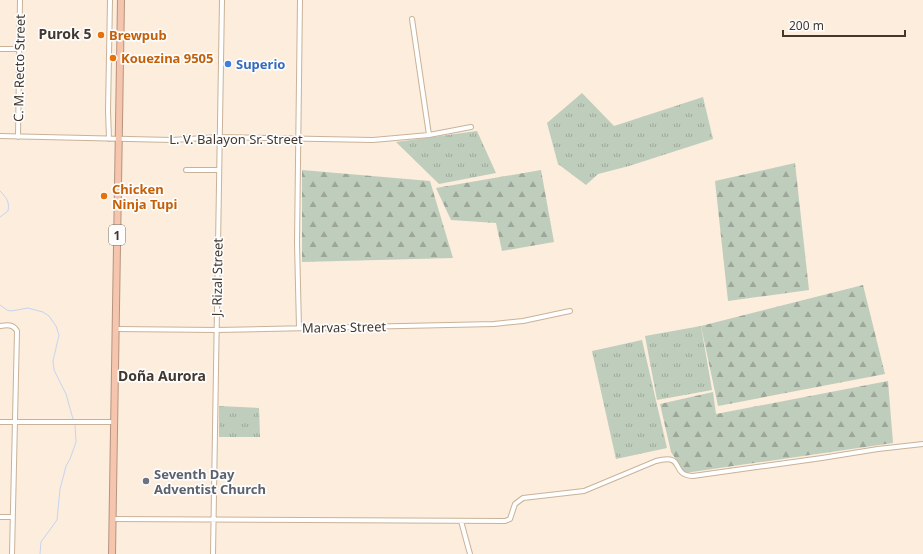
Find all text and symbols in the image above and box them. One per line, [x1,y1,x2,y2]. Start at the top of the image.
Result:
scale bar [783,12,905,38]
street label: C. M. Recto Street [9,14,29,122]
text: 200 m [789,17,824,34]
district label: Purok 5 [39,24,91,43]
place label: Brewpub [109,26,167,44]
marker: Brewpub [96,30,106,40]
place label: Kouezina 9505 [121,49,214,67]
marker: Kouezina 9505 [108,53,118,63]
place label: Superio [236,55,285,73]
marker: Superio [223,59,233,69]
street label: L. V. Balayon Sr. Street [169,130,303,148]
place label: Chicken Ninja Tupi [112,180,177,213]
marker: Chicken Ninja Tupi [99,191,109,201]
road number: 1 [109,225,125,245]
street label: J. Rizal Street [207,237,227,318]
street label: Marvas Street [302,317,387,337]
district label: Doña Aurora [118,366,206,385]
place label: Seventh Day Adventist Church [154,465,266,498]
marker: Seventh Day Adventist Church [141,476,151,486]

